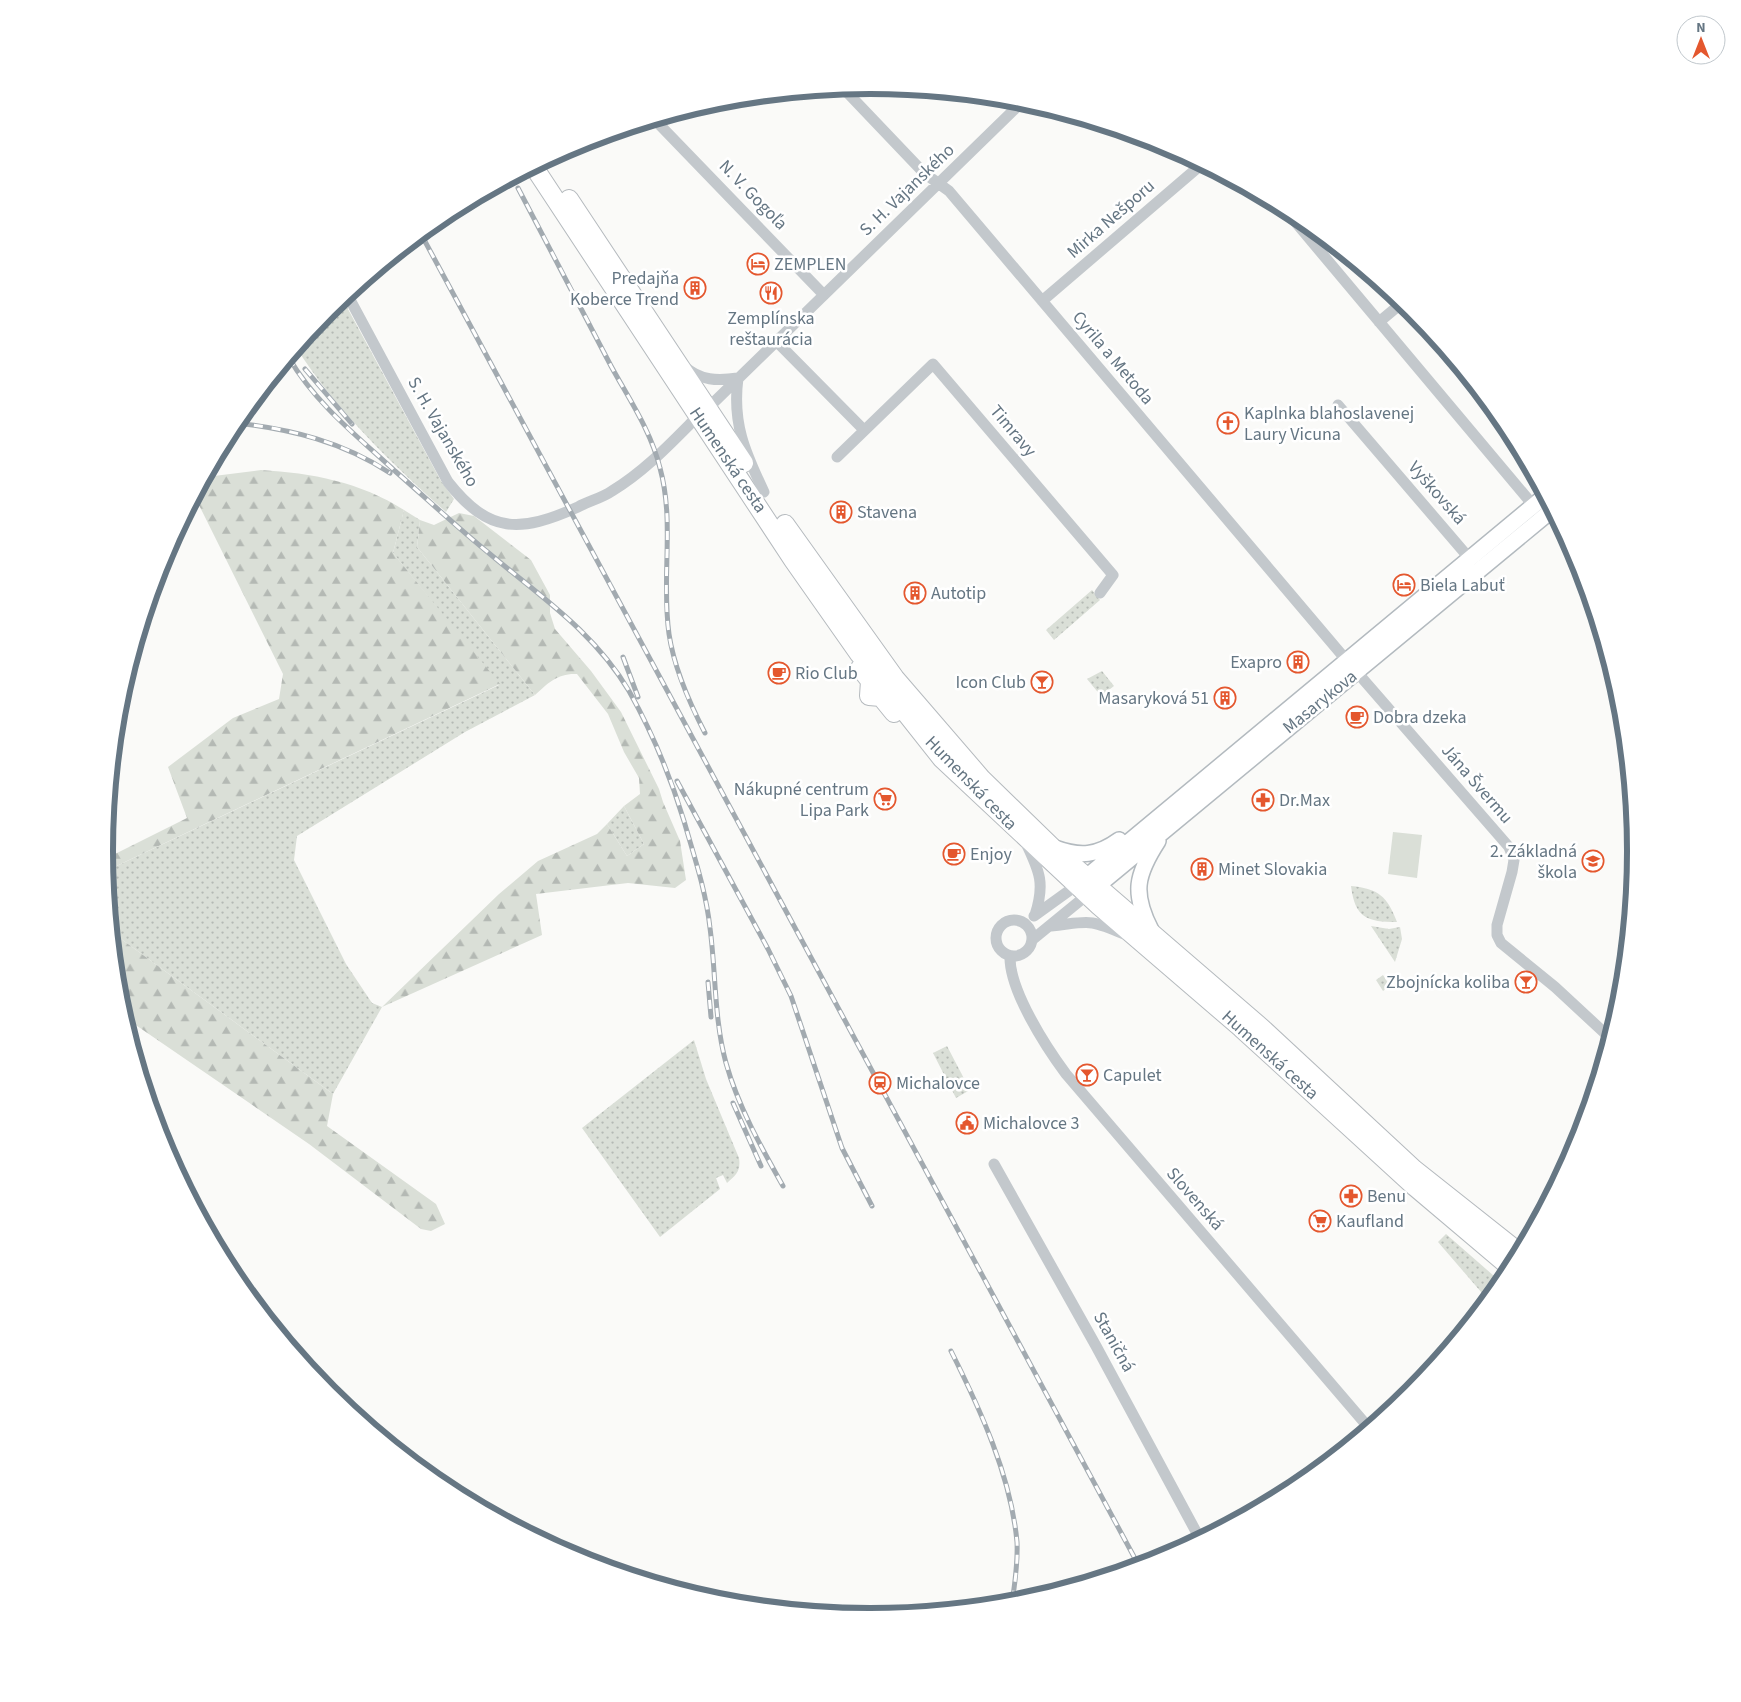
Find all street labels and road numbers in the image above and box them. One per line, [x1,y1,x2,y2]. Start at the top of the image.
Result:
street label: S. H. Vajanského [854,138,960,242]
street label: N. V. Gogoľa [713,154,793,236]
street label: Mirka Nešporu [1062,174,1160,264]
street label: Cyrila a Metoda [1066,306,1160,410]
street label: S. H. Vajanského [401,372,485,492]
street label: Timravy [984,400,1042,463]
street label: Humenská cesta [683,402,773,518]
street label: Vyškovská [1402,456,1472,530]
street label: Masarykova [1277,664,1363,740]
street label: Humenská cesta [919,730,1023,836]
street label: Jána Švermu [1435,739,1519,829]
street label: Humenská cesta [1216,1005,1324,1105]
street label: Slovenská [1161,1162,1229,1236]
street label: Staničná [1087,1307,1141,1377]

